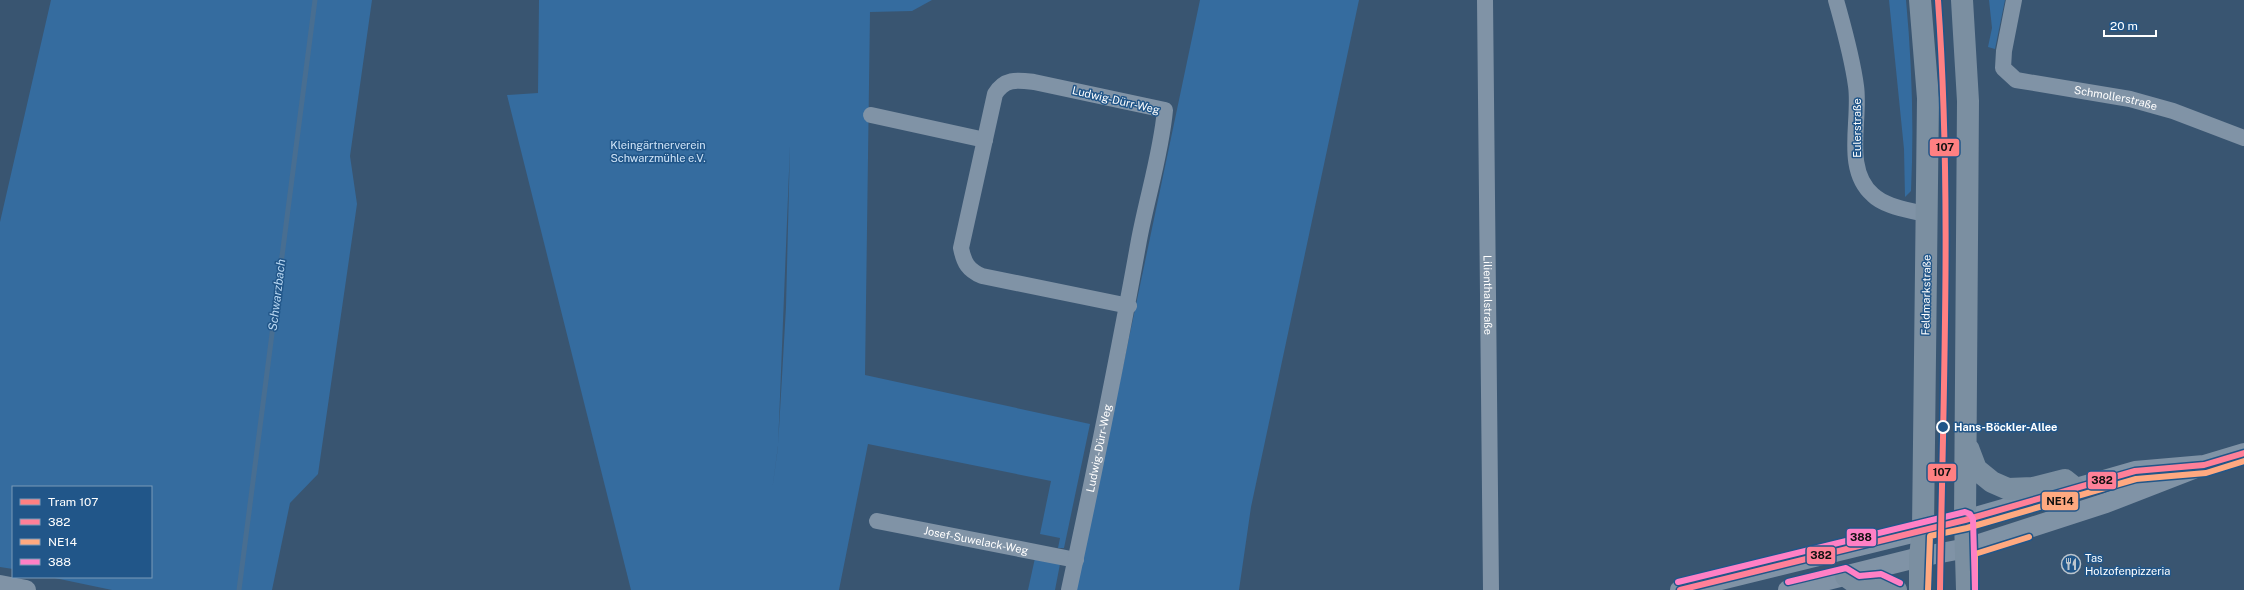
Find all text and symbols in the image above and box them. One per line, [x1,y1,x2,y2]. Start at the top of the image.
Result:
scale bar [2104,12,2156,38]
text: 20 m [2110,19,2138,33]
street label: Ludwig-Dürr-Weg [1071,84,1161,116]
street label: Schmollerstraße [2073,84,2159,112]
street label: Eulerstraße [1851,98,1863,158]
line badge: 107 [1929,138,1960,157]
park label: Kleingärtnerverein Schwarzmühle e.V. [610,139,706,164]
text: 107 [1936,141,1954,153]
street label: Feldmarkstraße [1919,254,1933,336]
street label: Lilienthalstraße [1482,255,1494,335]
water label: Schwarzbach [266,258,288,332]
street label: Ludwig-Dürr-Weg [1084,403,1114,493]
marker: Hans-Böckler-Allee [1936,420,1950,434]
place label: Hans-Böckler-Allee [1954,421,2057,433]
line badge: 107 [1927,463,1957,482]
text: 107 [1933,466,1951,478]
line badge: 382 [2087,471,2117,490]
text: 382 [2091,474,2113,486]
legend [12,486,152,578]
line badge: NE14 [2041,491,2079,511]
text: Tram 107 [48,495,98,509]
text: NE14 [2046,495,2074,507]
text: 382 [48,515,70,529]
street label: Josef-Suwelack-Weg [923,524,1030,557]
line badge: 388 [1846,528,1877,547]
text: 388 [1850,531,1872,543]
text: NE14 [48,535,77,549]
line badge: 382 [1806,546,1836,565]
text: 382 [1810,549,1832,561]
place label: Tas Holzofenpizzeria [2085,552,2170,577]
restaurant icon: Tas Holzofenpizzeria [2060,553,2082,575]
text: 388 [48,555,71,569]

